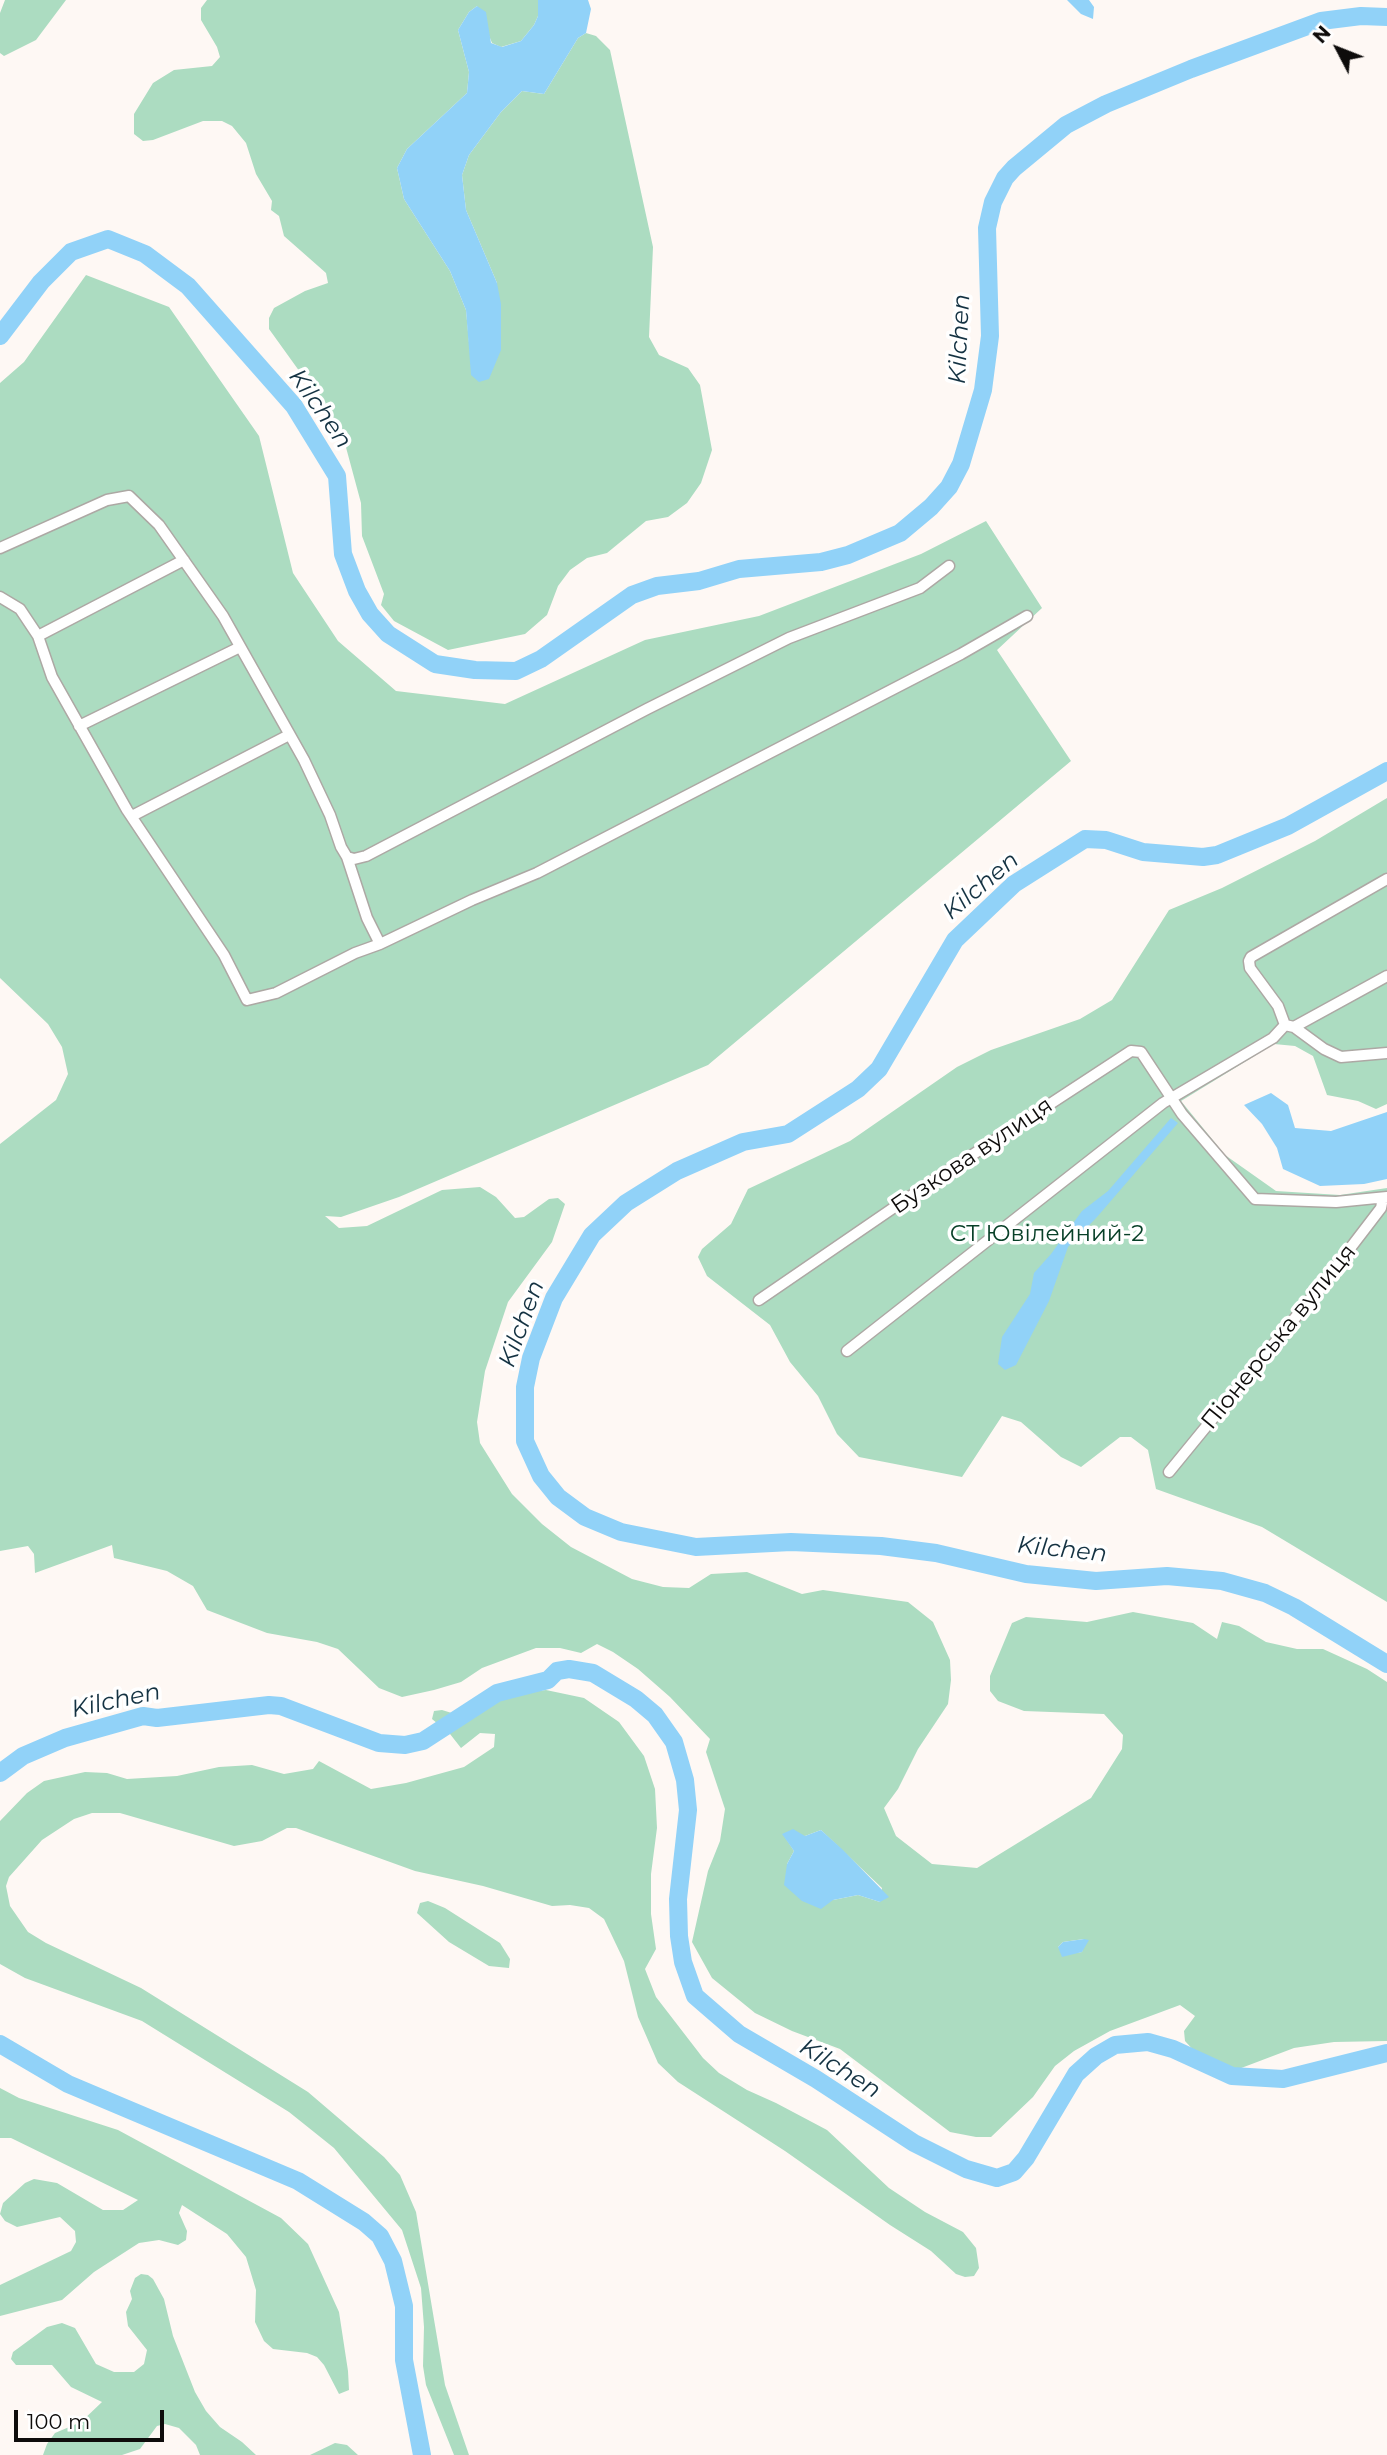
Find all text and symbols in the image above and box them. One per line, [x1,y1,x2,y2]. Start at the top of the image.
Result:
north arrow [1303,14,1373,84]
text: N [1308,21,1336,48]
water label: Kilchen [943,293,977,385]
water label: Kilchen [282,364,358,454]
water label: Kilchen [937,846,1025,926]
street label: Бузкова вулиця [886,1092,1058,1220]
park label: СT Ювілейний-2 [950,1220,1144,1248]
street label: Піонерська вулиця [1196,1239,1362,1435]
water label: Kilchen [493,1277,551,1371]
water label: Kilchen [1016,1531,1108,1569]
water label: Kilchen [69,1678,163,1724]
water label: Kilchen [794,2033,886,2105]
scale bar [18,2396,168,2440]
text: 100 m [27,2409,90,2434]

